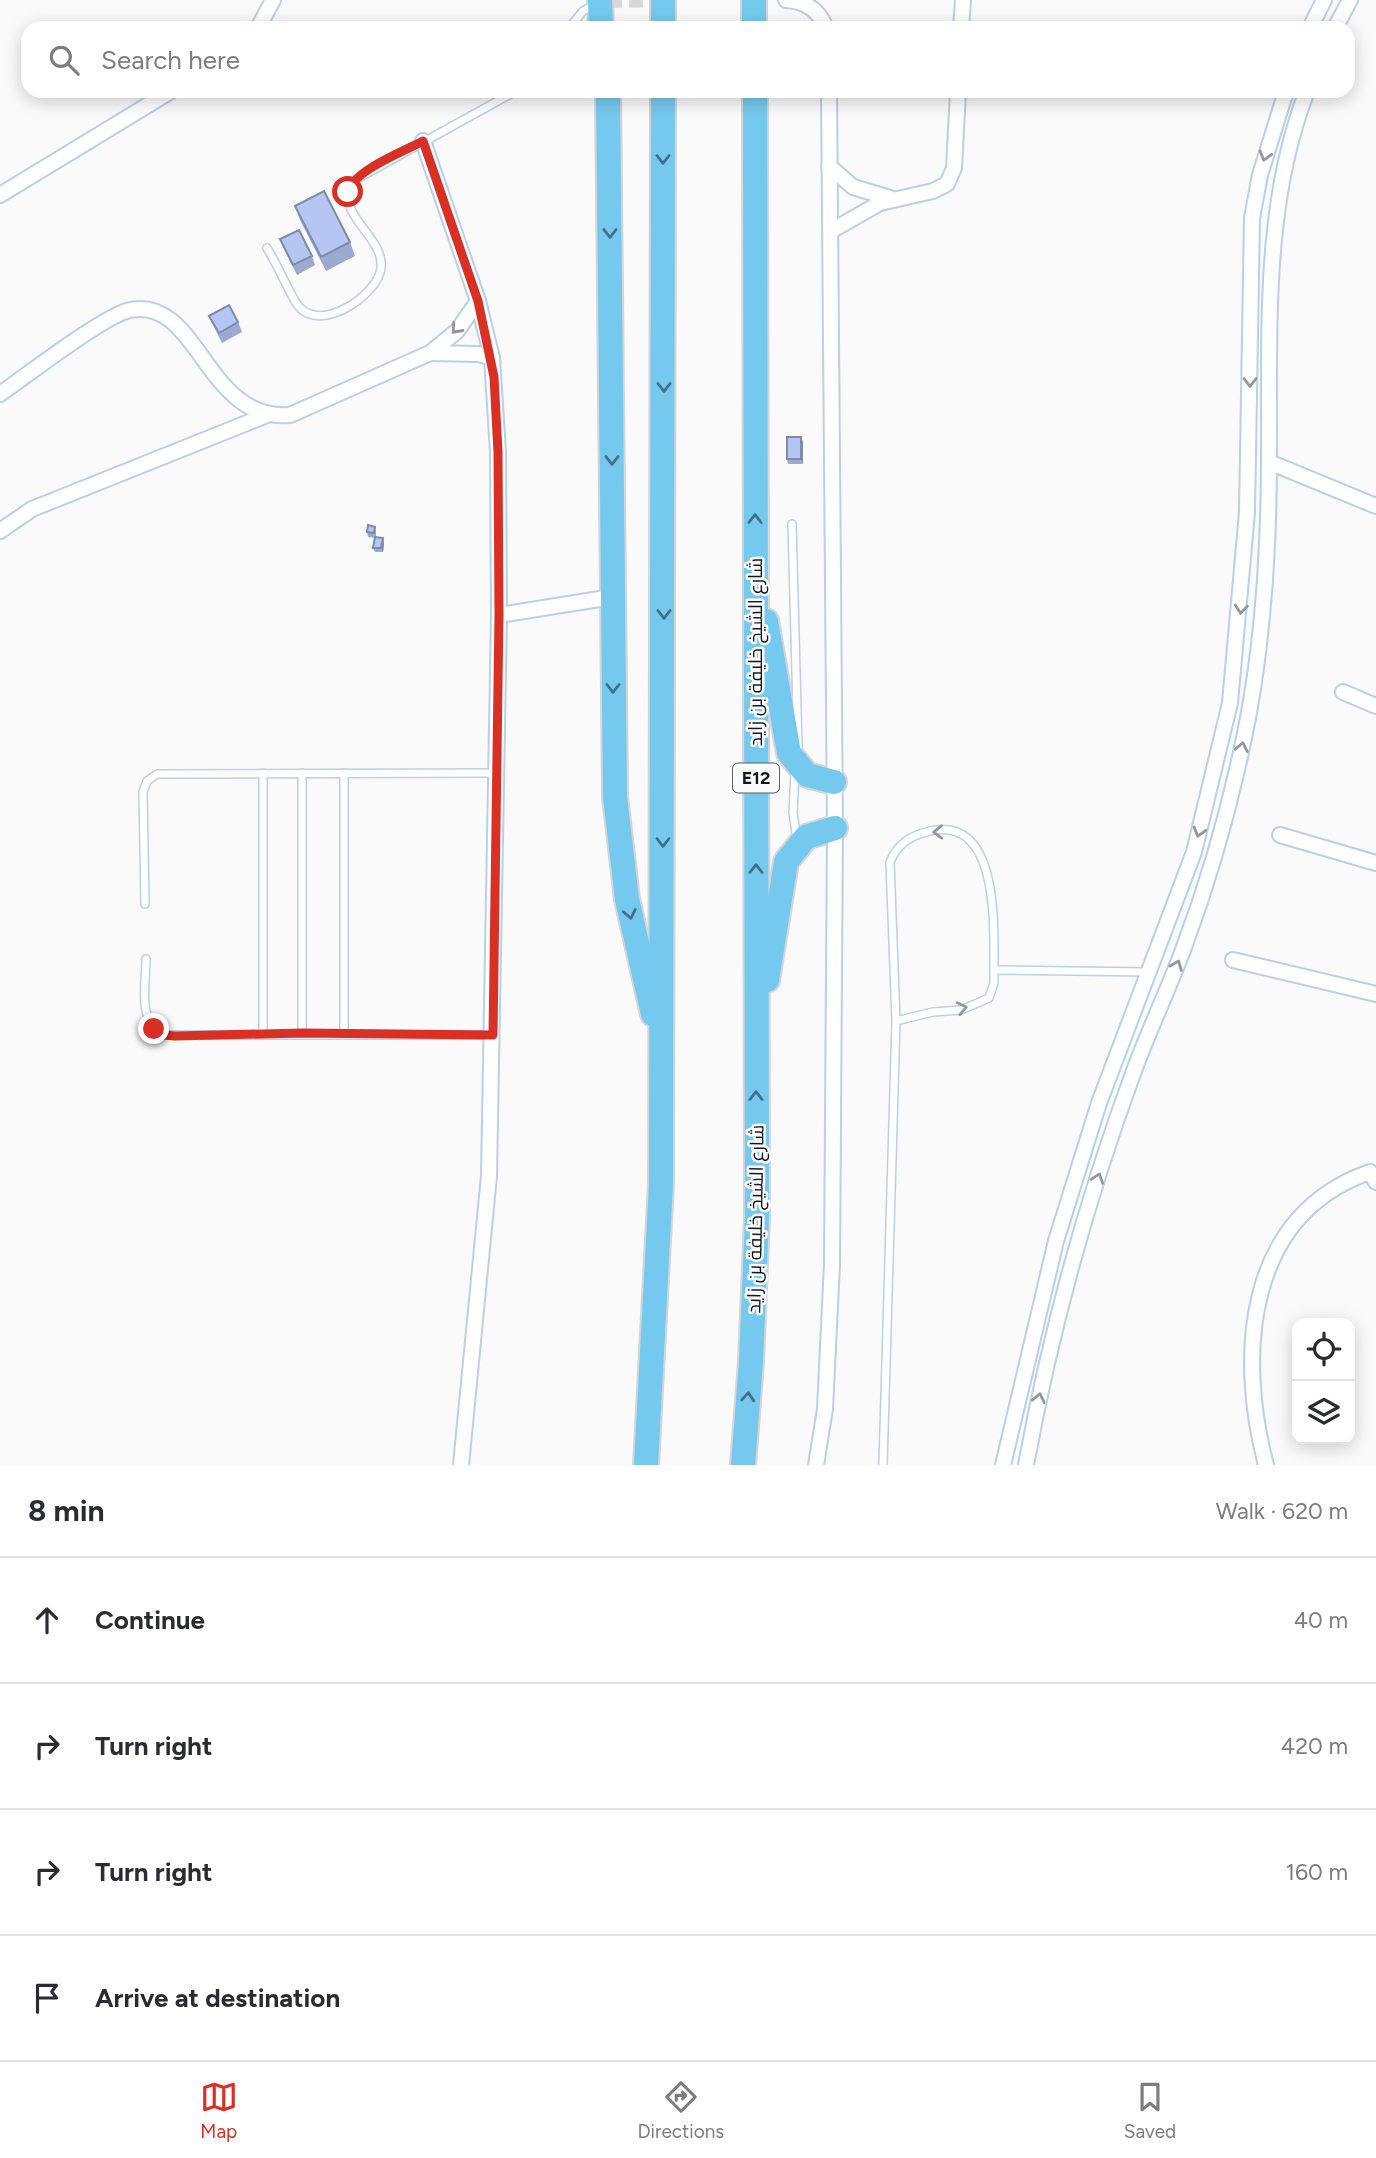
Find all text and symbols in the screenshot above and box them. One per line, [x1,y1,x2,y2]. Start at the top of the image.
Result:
search box [21,21,1355,98]
icon: search [45,41,83,79]
text: Search here [101,44,240,76]
one-way arrow [1259,150,1274,162]
one-way arrow [655,154,671,165]
route start [332,176,363,207]
one-way arrow [602,228,618,238]
one-way arrow [452,321,465,334]
one-way arrow [1242,377,1258,388]
one-way arrow [656,381,671,392]
one-way arrow [604,455,619,466]
one-way arrow [747,513,763,523]
street label: شارع الشيخ خليفة بن زايد [744,558,769,746]
one-way arrow [1234,604,1249,615]
one-way arrow [656,609,672,620]
one-way arrow [605,683,621,693]
one-way arrow [1234,741,1249,753]
road number: E12 [733,764,779,792]
one-way arrow [932,824,943,840]
one-way arrow [1193,826,1207,838]
one-way arrow [655,837,671,847]
one-way arrow [748,863,764,873]
one-way arrow [622,908,637,920]
one-way arrow [1168,960,1182,972]
one-way arrow [956,1002,968,1017]
route end [138,1013,169,1044]
one-way arrow [748,1090,764,1101]
street label: شارع الشيخ خليفة بن زايد [742,1125,771,1314]
one-way arrow [1090,1173,1104,1185]
map controls [1292,1318,1355,1444]
button: locate [1292,1318,1355,1381]
button: layers [1292,1381,1355,1444]
one-way arrow [740,1391,755,1402]
one-way arrow [1031,1392,1045,1404]
text: 8 min [28,1492,105,1529]
text: Walk · 620 m [1216,1497,1348,1525]
icon: ahead [28,1601,66,1639]
text: Continue [95,1604,205,1636]
text: 40 m [1294,1606,1348,1634]
icon: right [28,1727,66,1765]
text: Turn right [95,1730,212,1762]
text: 420 m [1281,1732,1348,1760]
icon: right [28,1853,66,1891]
text: Turn right [95,1856,212,1888]
text: 160 m [1285,1858,1348,1886]
icon: arrive [28,1979,66,2017]
text: Arrive at destination [95,1982,340,2014]
tab: Map [200,2078,238,2143]
tab: Directions [637,2078,724,2143]
tab: Saved [1124,2078,1176,2143]

